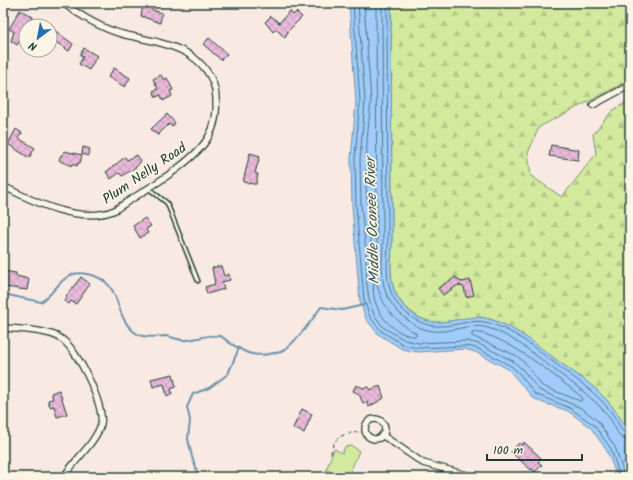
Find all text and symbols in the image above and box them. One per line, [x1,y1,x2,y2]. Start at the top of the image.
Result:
north arrow [18,18,58,58]
text: N [25,36,41,55]
street label: Plum Nelly Road [98,137,192,210]
water label: Middle Oconee River [359,154,387,285]
scale bar [487,436,582,462]
text: 100 m [493,441,524,460]

